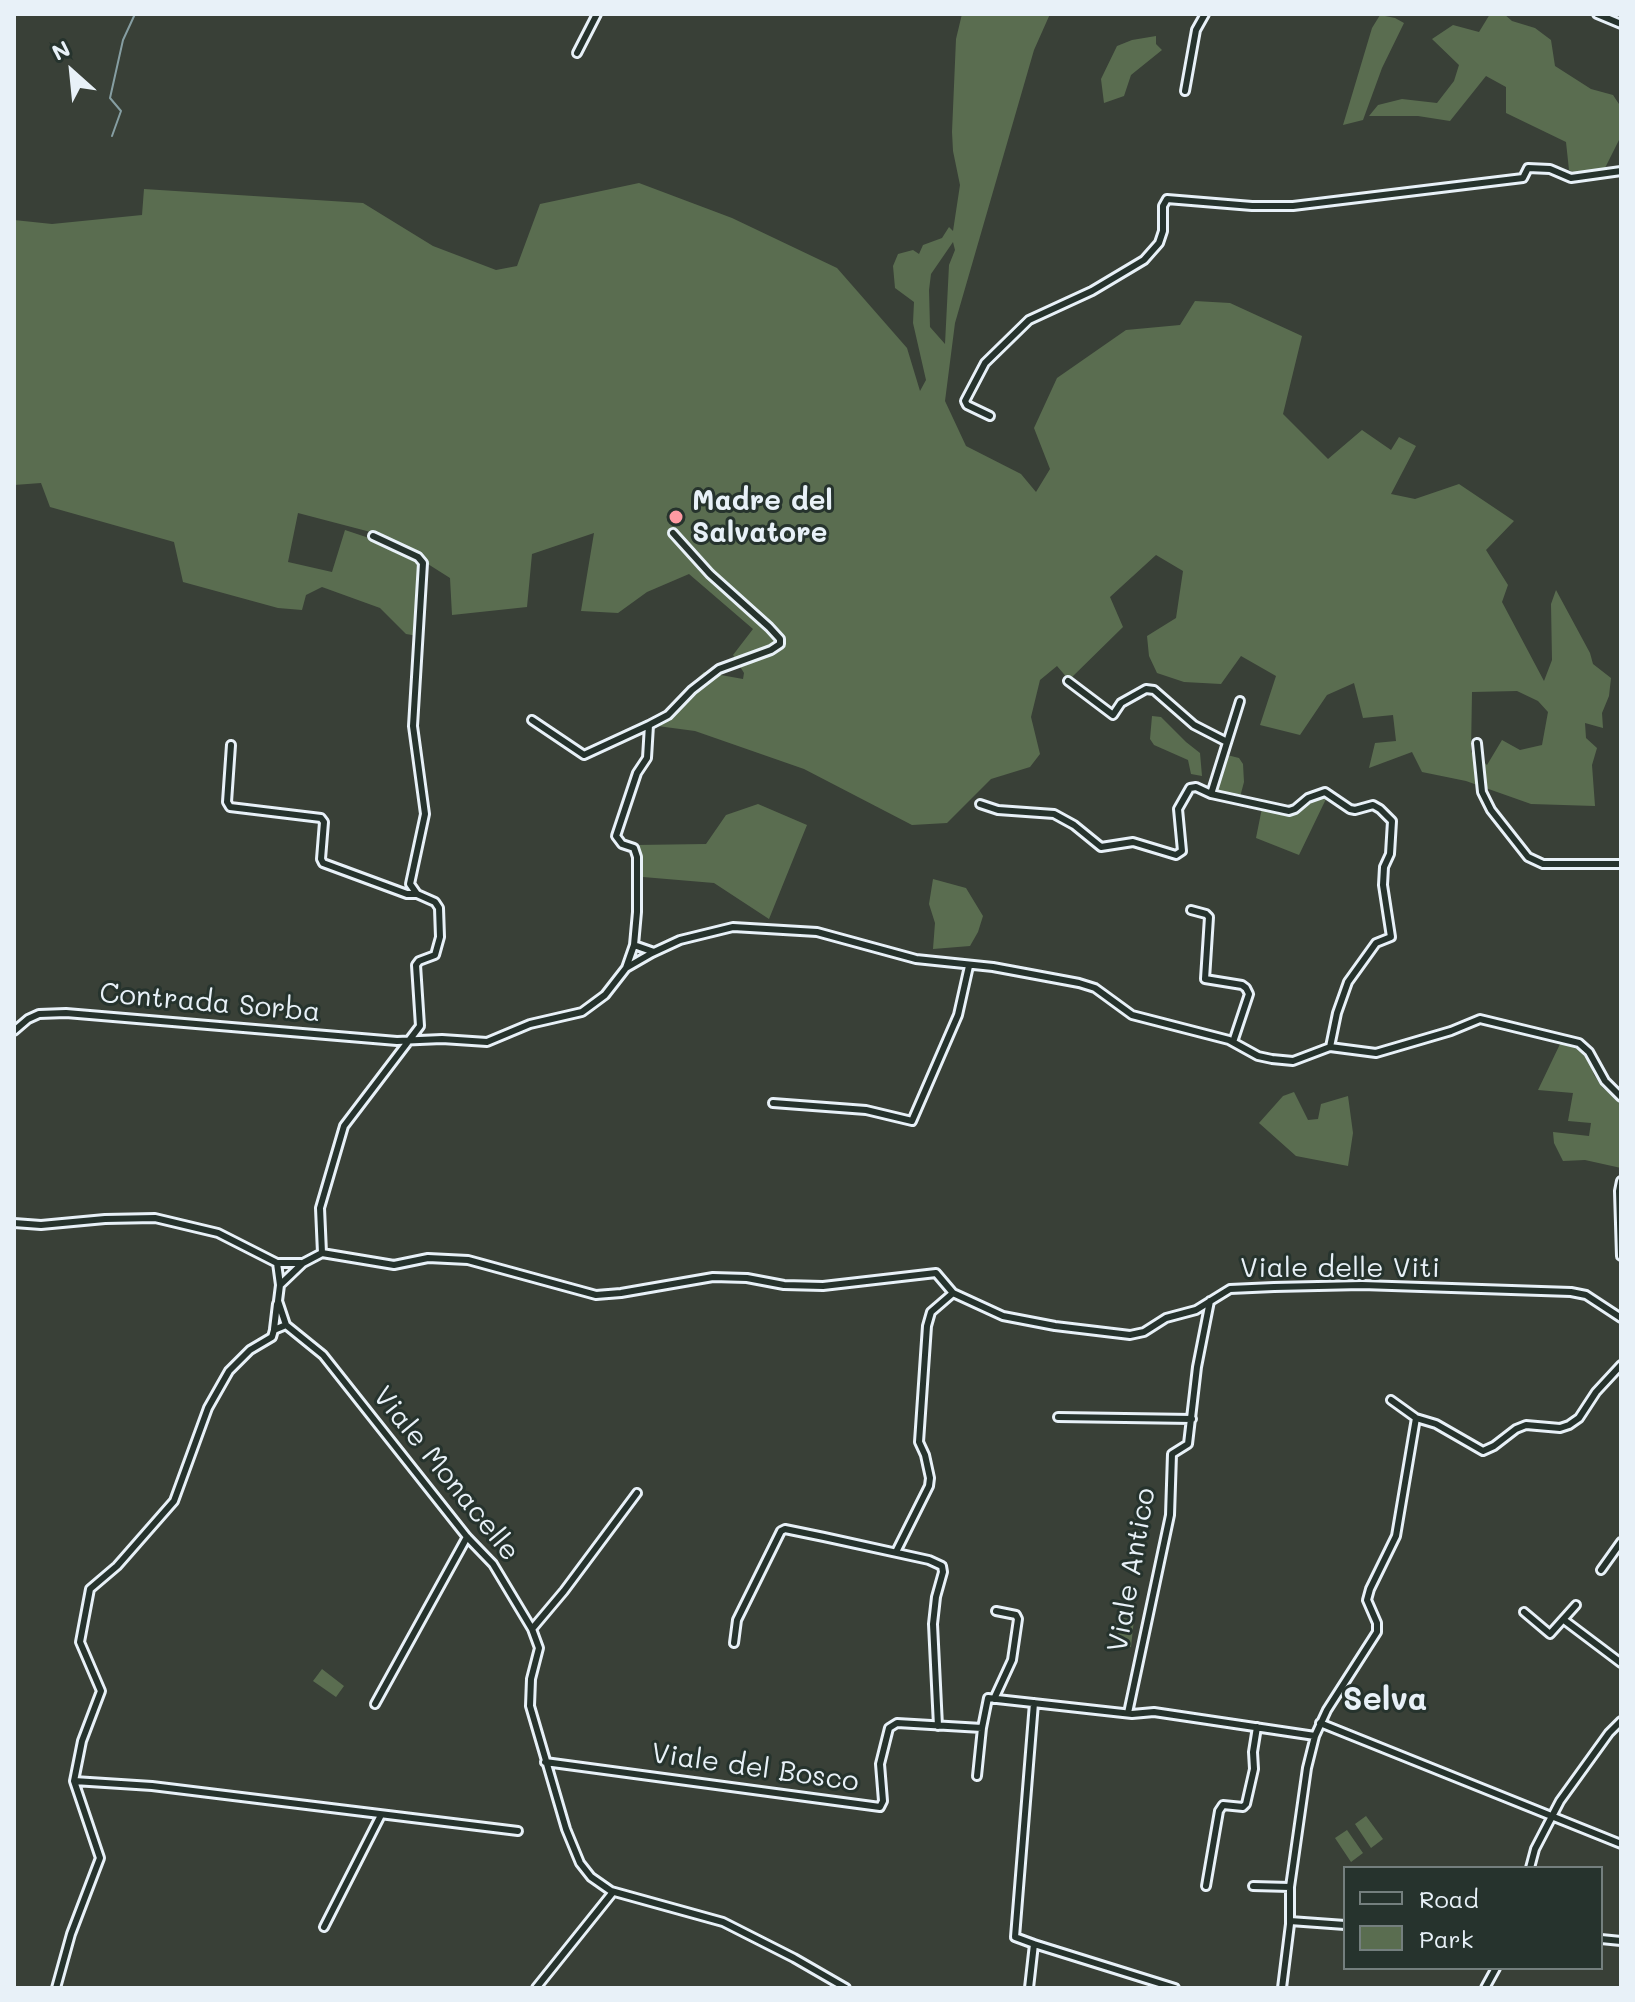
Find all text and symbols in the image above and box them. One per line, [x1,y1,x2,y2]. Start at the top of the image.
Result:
north arrow [32,32,112,112]
text: N [47,33,75,67]
place label: Madre del Salvatore [692,484,833,550]
marker: Madre del Salvatore [667,508,685,526]
street label: Contrada Sorba [98,977,322,1029]
street label: Viale delle Viti [1240,1251,1440,1285]
street label: Viale Monacelle [365,1380,527,1568]
street label: Viale Antico [1101,1485,1163,1655]
district label: Selva [1343,1681,1427,1719]
street label: Viale del Bosco [649,1737,861,1799]
legend [1343,1866,1603,1970]
text: Road [1419,1883,1479,1914]
text: Park [1419,1923,1473,1954]

